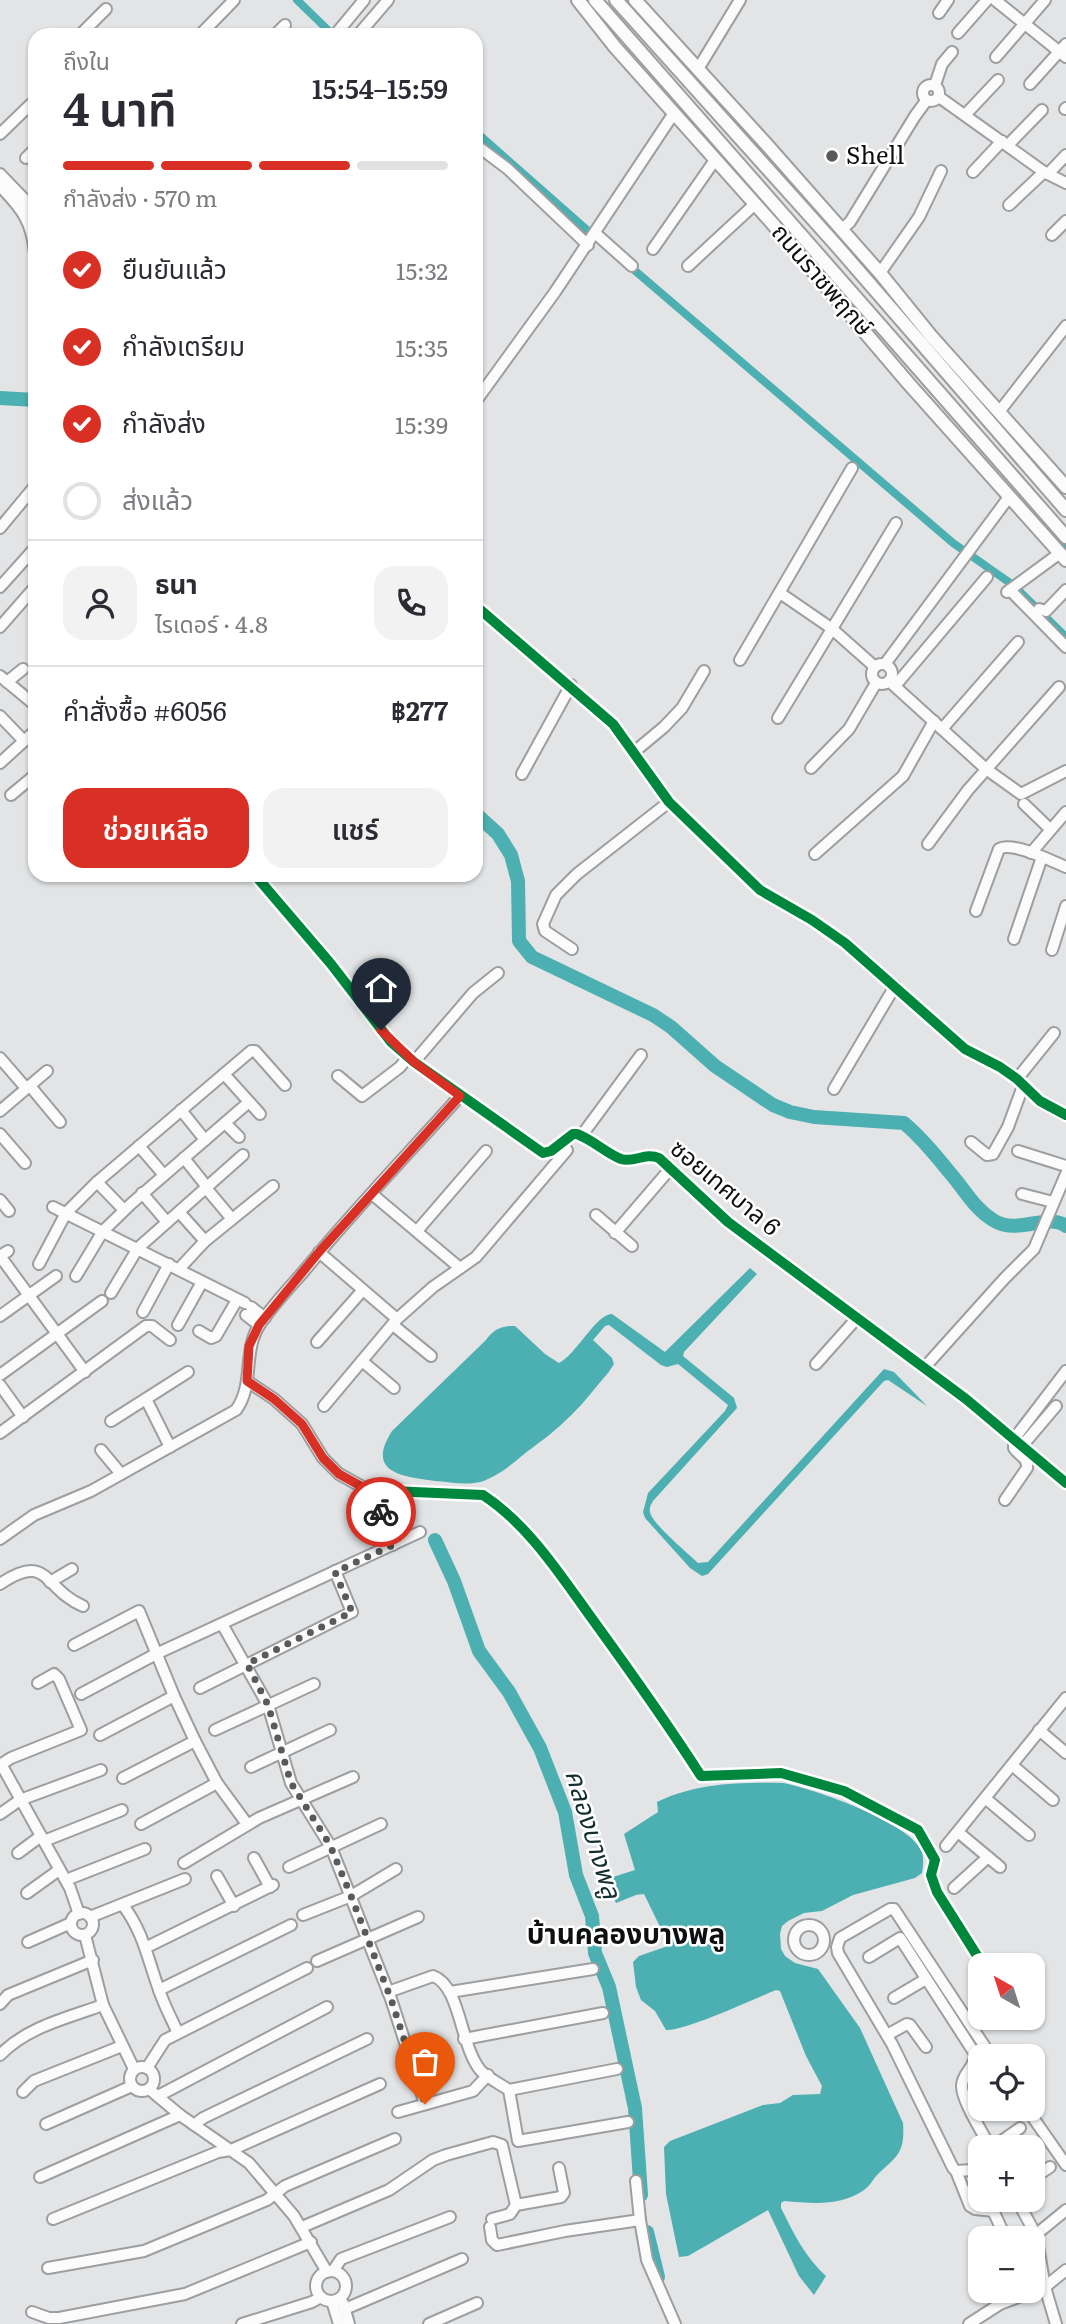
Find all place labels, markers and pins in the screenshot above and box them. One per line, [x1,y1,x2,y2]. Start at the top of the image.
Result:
place label: Shell [846,136,904,171]
marker: Shell [824,148,840,164]
pin [351,958,411,1030]
pin [395,2032,455,2104]

